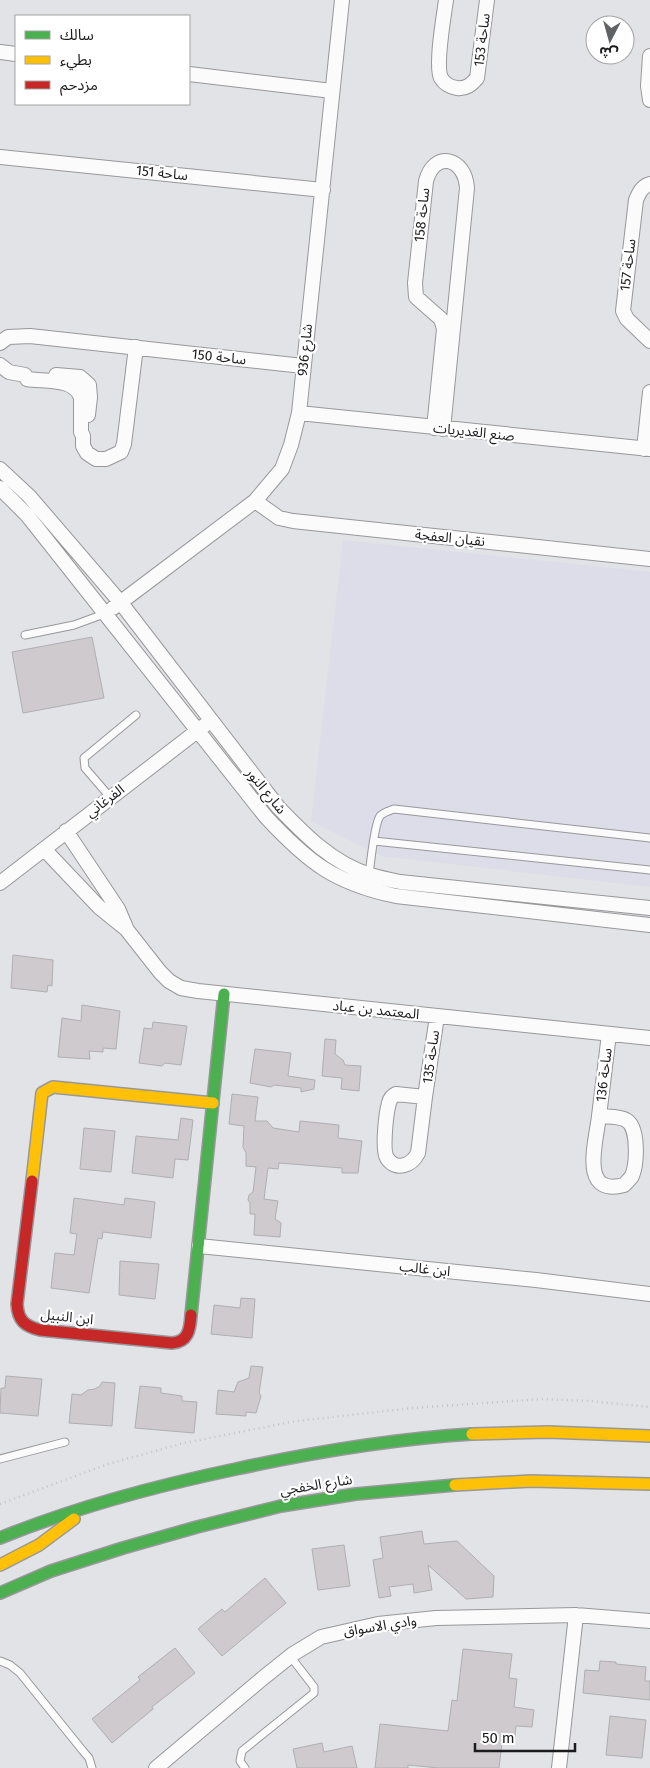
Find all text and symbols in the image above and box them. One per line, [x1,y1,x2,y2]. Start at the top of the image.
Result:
street label: ساحة 153 [470,12,494,68]
legend [15,15,190,105]
north arrow [585,15,635,65]
text: سالك [60,26,94,44]
text: ش [598,43,619,62]
text: بطيء [60,51,92,71]
text: مزدحم [60,76,98,96]
street label: ساحة 151 [135,162,189,184]
street label: ساحة 158 [411,187,433,243]
street label: ساحة 157 [616,238,640,292]
street label: شارع 936 [294,323,318,377]
street label: ساحة 150 [191,346,247,368]
street label: صنع الغديريات [432,419,516,447]
street label: نقيان العفجة [414,526,486,550]
street label: شارع النور [240,764,290,819]
street label: الفرغاني [82,781,129,823]
street label: المعتمد بن عباد [332,997,420,1023]
street label: ساحة 135 [419,1029,443,1085]
street label: ساحة 136 [592,1047,616,1103]
street label: ابن غالب [399,1258,451,1280]
street label: ابن النبيل [40,1306,94,1328]
street label: شارع الخفجي [279,1471,354,1501]
street label: وادي الاسواق [342,1612,418,1642]
scale bar [475,1720,575,1752]
text: 50 m [482,1729,515,1747]

